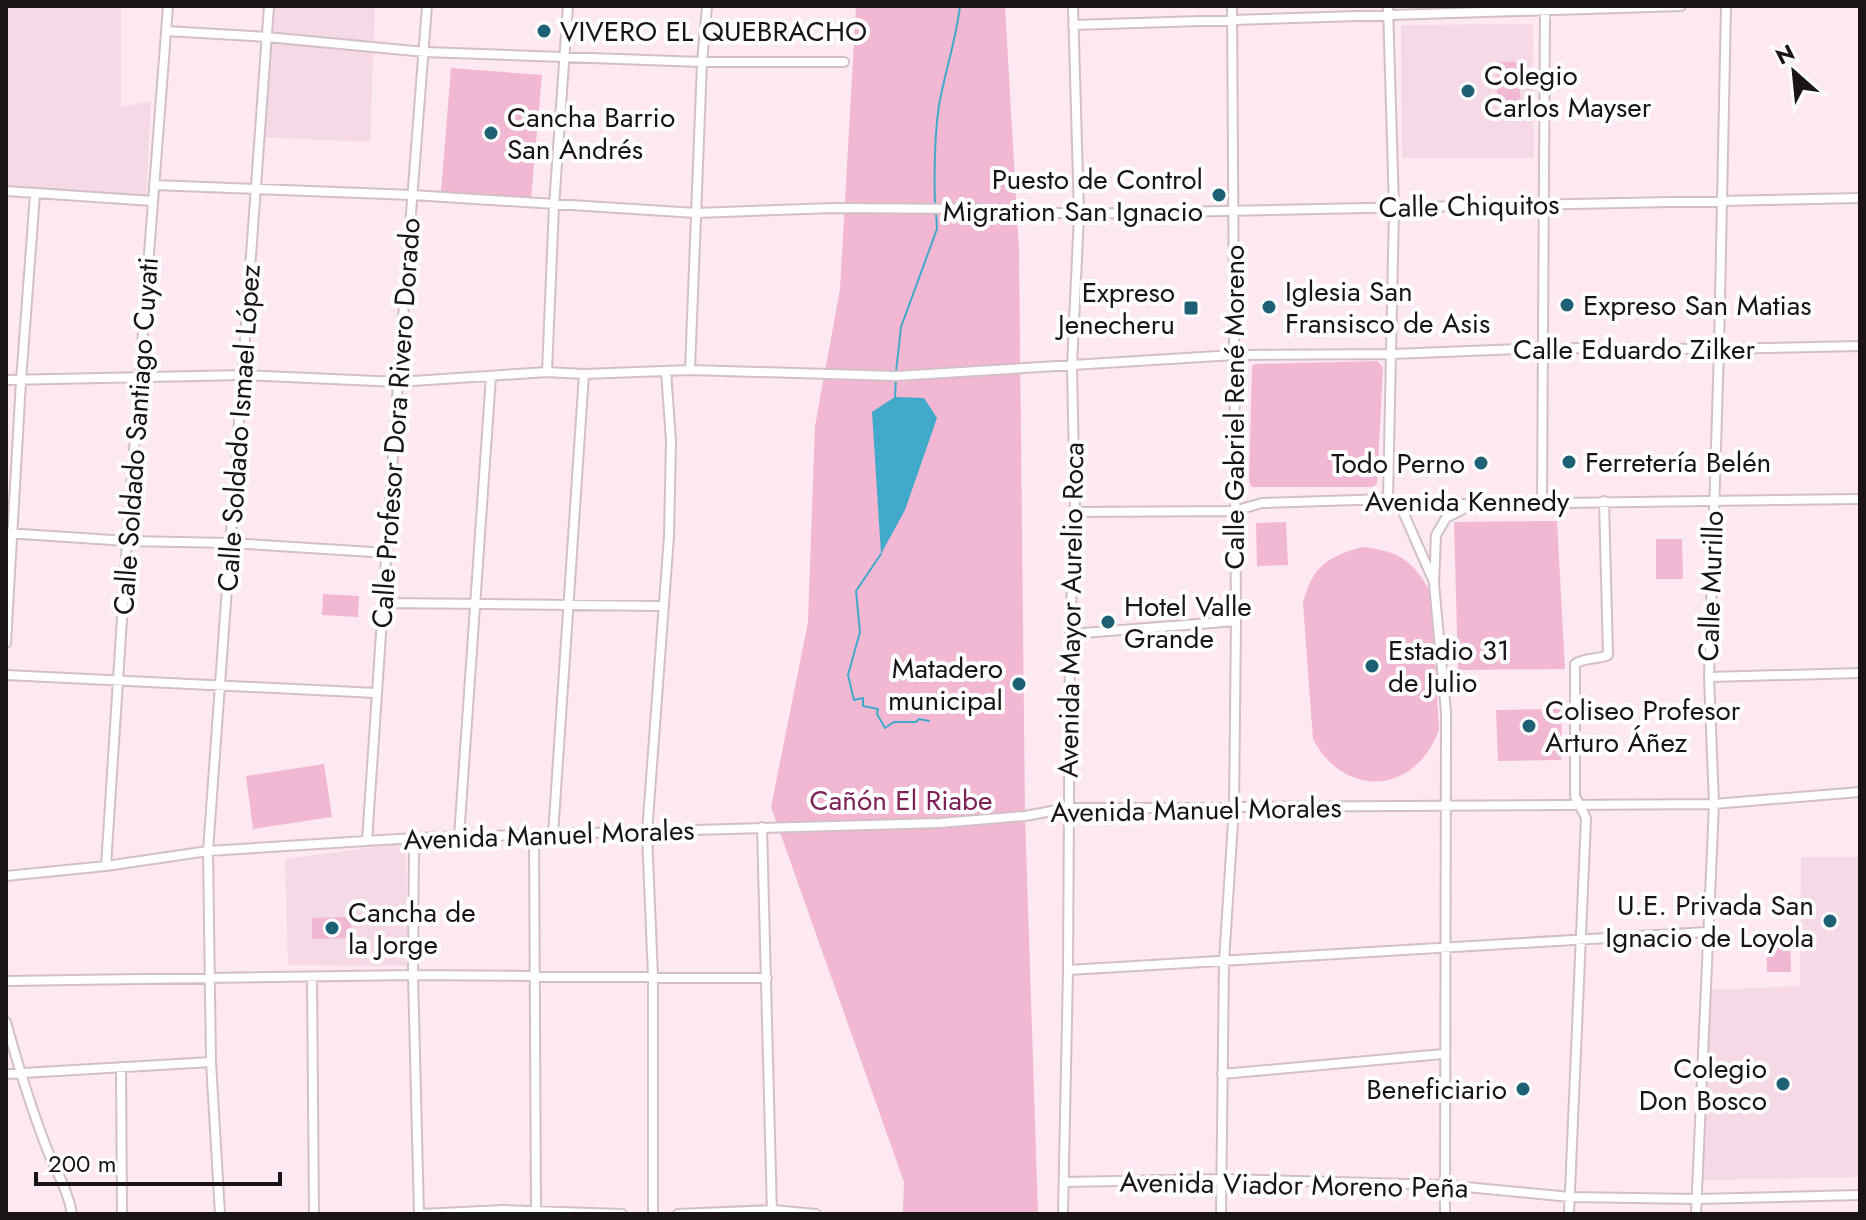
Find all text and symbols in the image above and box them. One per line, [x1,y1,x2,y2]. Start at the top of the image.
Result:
place label: VIVERO EL QUEBRACHO [560,11,867,52]
marker: VIVERO EL QUEBRACHO [535,22,553,40]
north arrow [1754,32,1834,112]
text: N [1770,36,1800,72]
place label: Colegio Carlos Mayser [1484,55,1652,128]
marker: Colegio Carlos Mayser [1459,82,1477,100]
place label: Cancha Barrio San Andrés [507,97,675,170]
marker: Cancha Barrio San Andrés [482,124,500,142]
place label: Puesto de Control Migration San Ignacio [943,159,1203,232]
street label: Calle Chiquitos [1378,184,1560,228]
marker: Puesto de Control Migration San Ignacio [1210,186,1228,204]
street label: Calle Profesor Dora Rivero Dorado [361,216,431,630]
street label: Calle Gabriel René Moreno [1214,245,1255,569]
street label: Calle Soldado Santiago Cuyati [103,256,169,616]
street label: Calle Soldado Ismael López [207,263,271,593]
place label: Iglesia San Fransisco de Asis [1285,271,1490,344]
place label: Expreso Jenecheru [1054,272,1175,345]
place label: Expreso San Matias [1583,285,1812,326]
marker: Expreso San Matias [1558,296,1576,314]
marker: Iglesia San Fransisco de Asis [1260,298,1278,316]
marker: Expreso Jenecheru [1182,299,1200,317]
street label: Calle Eduardo Zilker [1513,329,1755,370]
street label: Avenida Mayor Aurelio Roca [1048,442,1094,778]
place label: Ferretería Belén [1585,442,1771,483]
place label: Todo Perno [1331,443,1465,484]
marker: Ferretería Belén [1560,453,1578,471]
marker: Todo Perno [1472,454,1490,472]
street label: Avenida Kennedy [1365,481,1570,522]
street label: Calle Murillo [1688,510,1734,662]
place label: Hotel Valle Grande [1124,586,1252,659]
marker: Hotel Valle Grande [1099,613,1117,631]
place label: Estadio 31 de Julio [1388,630,1510,703]
place label: Matadero municipal [888,648,1003,721]
marker: Estadio 31 de Julio [1363,657,1381,675]
marker: Matadero municipal [1010,675,1028,693]
place label: Coliseo Profesor Arturo Áñez [1545,690,1741,763]
marker: Coliseo Profesor Arturo Áñez [1520,717,1538,735]
park label: Cañón El Riabe [810,780,992,821]
street label: Avenida Manuel Morales [1050,787,1342,833]
street label: Avenida Manuel Morales [403,809,695,861]
place label: U.E. Privada San Ignacio de Loyola [1605,885,1814,958]
place label: Cancha de la Jorge [348,892,476,965]
marker: U.E. Privada San Ignacio de Loyola [1821,912,1839,930]
marker: Cancha de la Jorge [323,919,341,937]
place label: Colegio Don Bosco [1639,1048,1767,1121]
place label: Beneficiario [1366,1069,1507,1110]
marker: Colegio Don Bosco [1774,1075,1792,1093]
marker: Beneficiario [1514,1080,1532,1098]
scale bar [36,1136,280,1186]
text: 200 m [48,1146,116,1181]
street label: Avenida Viador Moreno Peña [1119,1161,1469,1209]

